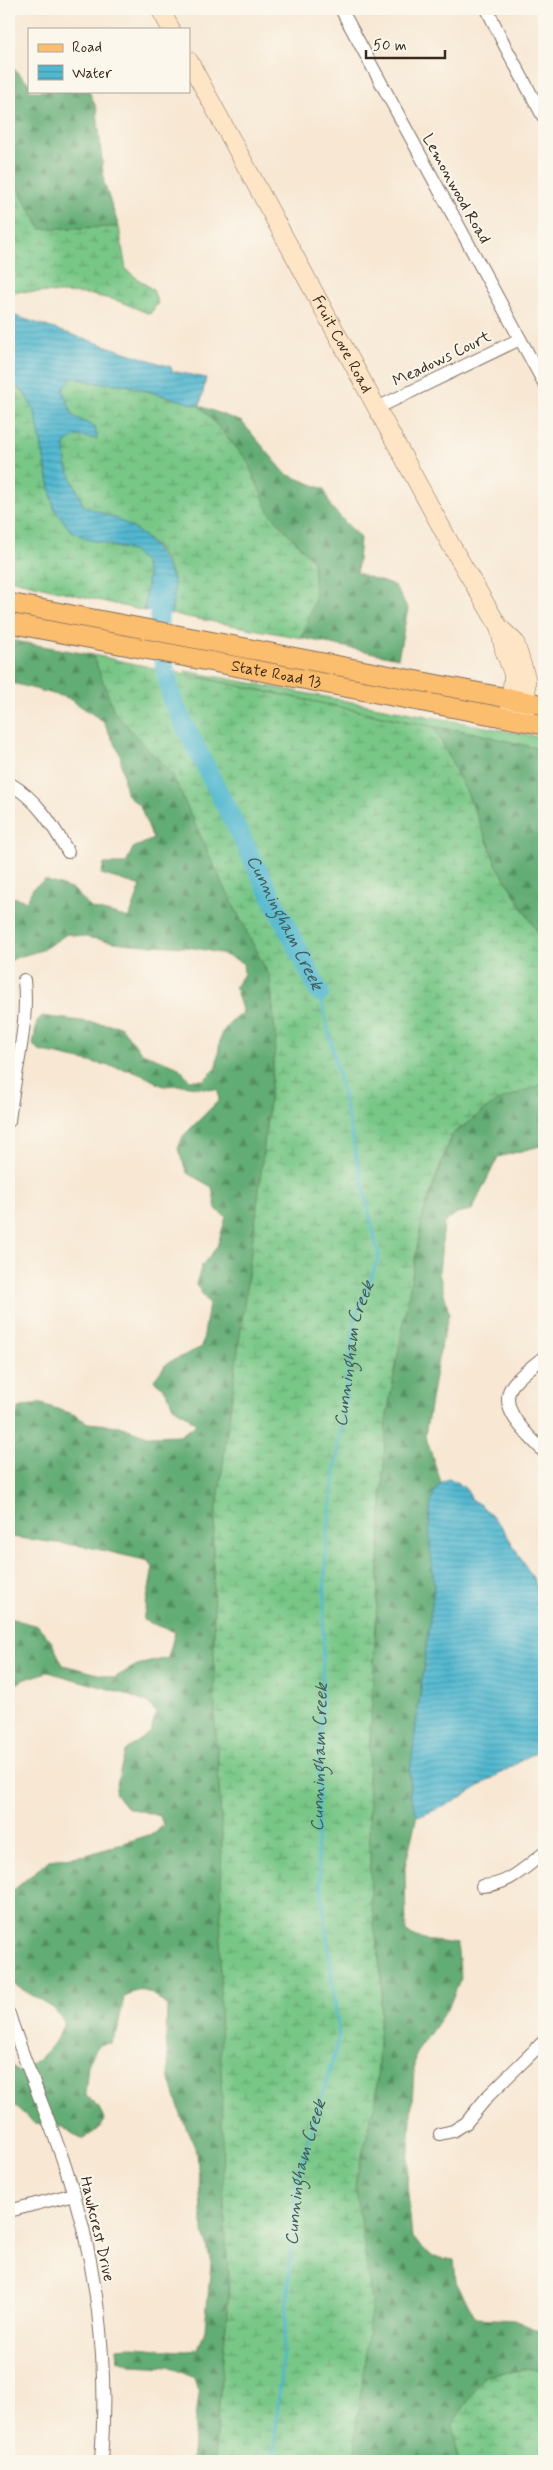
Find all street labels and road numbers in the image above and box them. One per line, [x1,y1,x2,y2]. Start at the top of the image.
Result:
street label: Lemonwood Road [417,130,495,248]
street label: Fruit Cove Road [307,292,377,397]
street label: Meadows Court [389,326,495,392]
street label: State Road 13 [229,655,323,693]
street label: Hawkcrest Drive [75,2174,119,2284]

